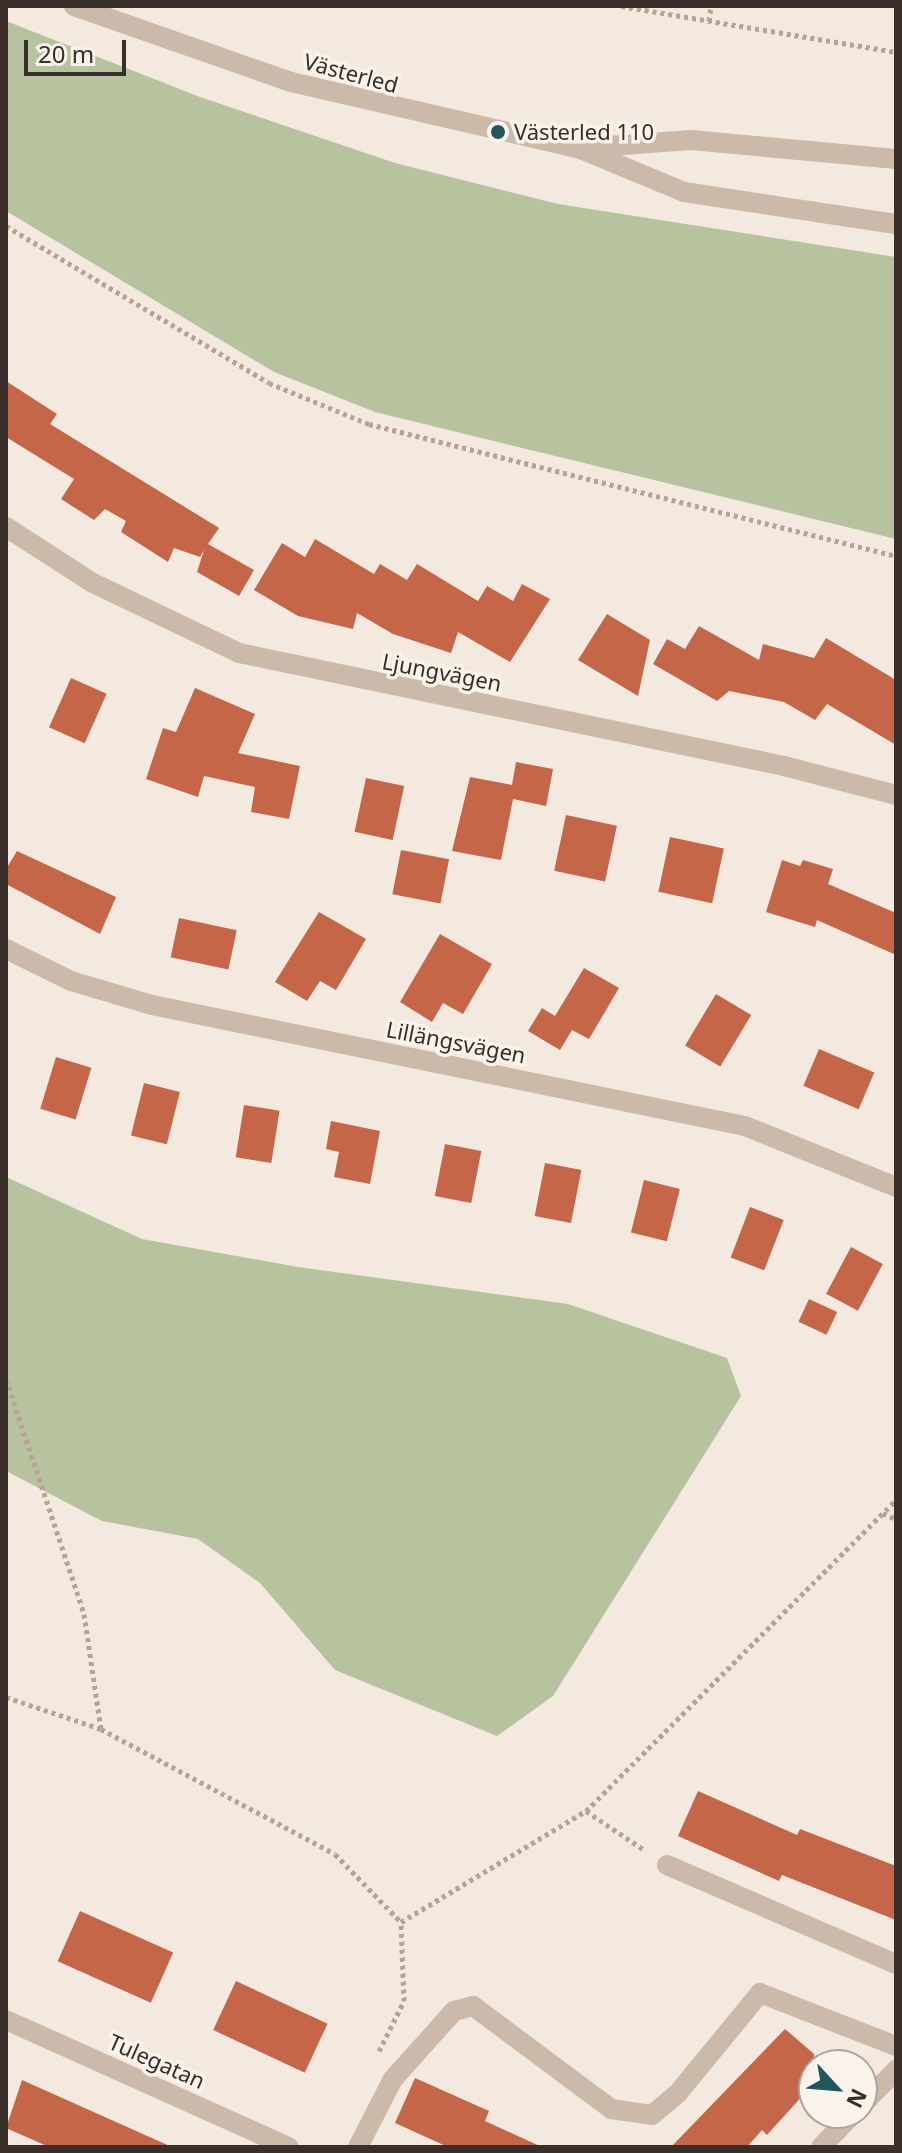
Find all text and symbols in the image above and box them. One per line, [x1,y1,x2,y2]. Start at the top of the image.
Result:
scale bar [28,24,130,74]
text: 20 m [38,37,94,70]
street label: Västerled [301,48,401,98]
place label: Västerled 110 [514,119,654,145]
marker: Västerled 110 [489,123,507,141]
street label: Ljungvägen [380,648,504,696]
street label: Lillängsvägen [384,1016,528,1068]
street label: Tulegatan [105,2028,209,2094]
north arrow [798,2049,878,2129]
text: N [840,2084,875,2113]

